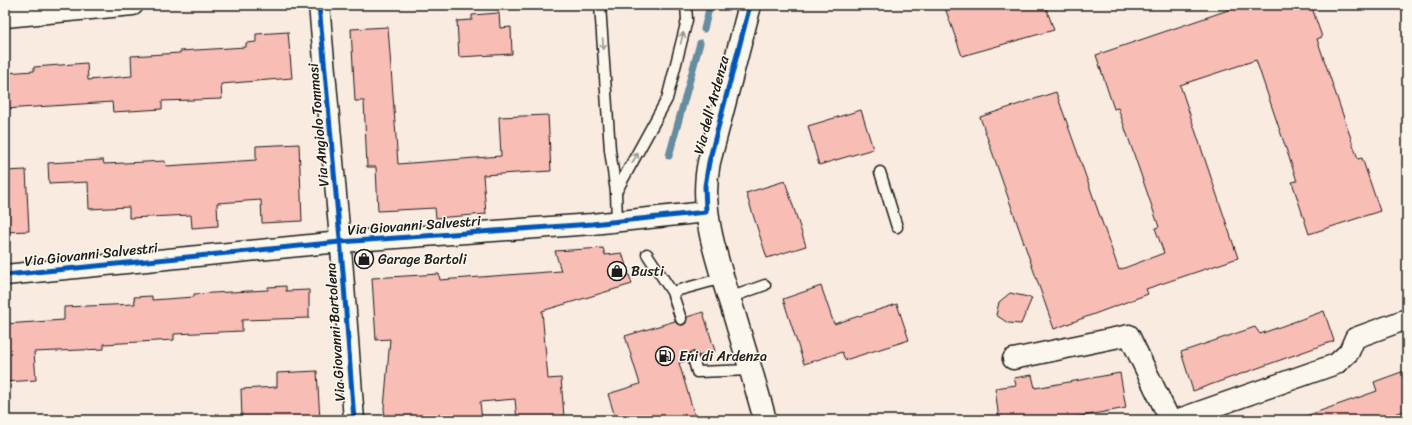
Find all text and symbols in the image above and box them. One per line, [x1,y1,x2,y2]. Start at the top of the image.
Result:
one-way arrow [679,32,687,45]
one-way arrow [599,37,606,50]
street label: Via dell'Ardenza [686,52,737,157]
street label: Via Angiolo Tommasi [301,61,336,188]
one-way arrow [631,152,639,164]
street label: Via Giovanni Salvestri [346,208,483,243]
street label: Via Giovanni Salvestri [23,235,160,274]
place label: Garage Bartoli [378,247,468,272]
shop icon: Garage Bartoli [353,248,375,270]
place label: Busti [631,259,665,284]
shop icon: Busti [606,260,628,282]
street label: Via Giovanni Bartolena [318,262,353,402]
place label: Eni di Ardenza [679,344,767,369]
fuel station icon: Eni di Ardenza [654,345,676,367]

